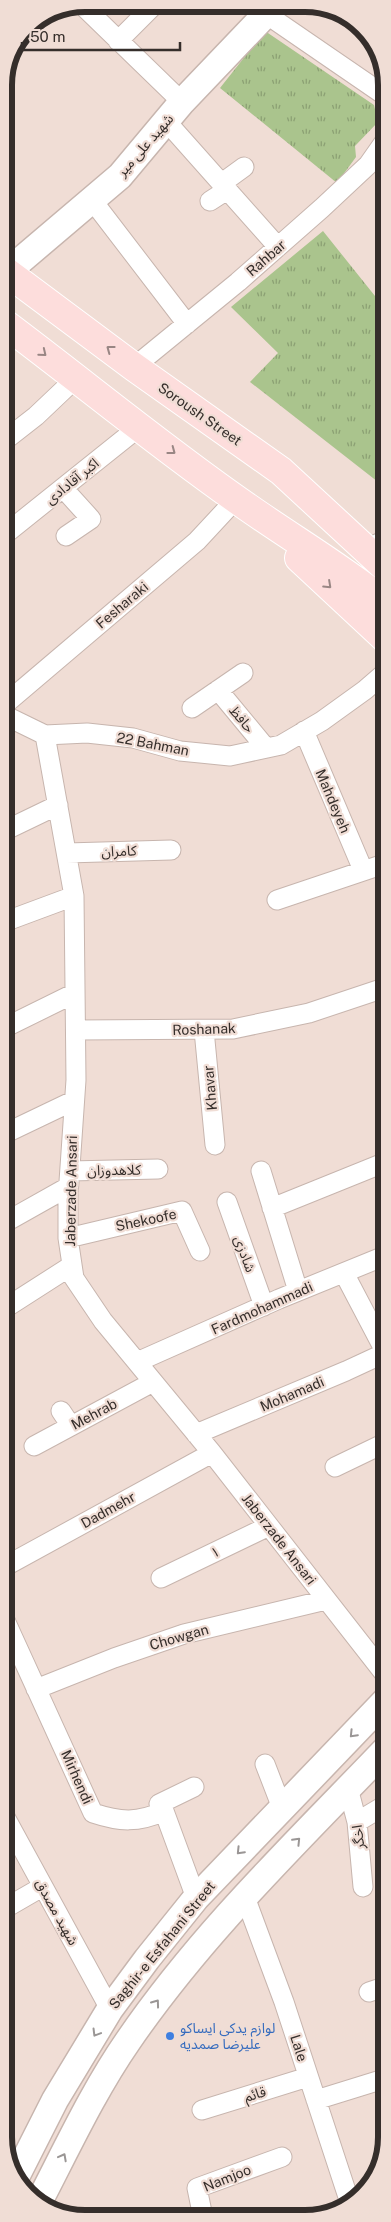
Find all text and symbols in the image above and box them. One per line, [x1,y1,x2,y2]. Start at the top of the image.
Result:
scale bar [22,20,180,52]
text: 50 m [30,28,65,45]
street label: شهید علی میر [113,111,177,181]
street label: Rahbar [243,237,289,279]
one-way arrow [107,347,116,355]
one-way arrow [37,348,46,357]
street label: Soroush Street [155,379,245,449]
one-way arrow [166,446,175,454]
street label: اکبر آقادادی [42,455,102,508]
street label: Fesharaki [93,579,151,631]
one-way arrow [323,579,332,588]
street label: حافظ [226,702,258,736]
street label: 22 Bahman [116,729,190,759]
street label: Mahdeyeh [312,767,354,835]
street label: کامران [101,842,137,861]
street label: Roshanak [172,1020,236,1038]
street label: Khavar [200,1065,220,1111]
street label: Jaberzade Ansari [62,1135,80,1247]
street label: کلاهدوزان [87,1162,141,1179]
street label: Shekoofe [114,1206,178,1234]
street label: شادزی [230,1234,259,1275]
street label: Fardmohammadi [209,1278,315,1338]
street label: Mohamadi [258,1373,326,1415]
street label: Mehrab [68,1395,120,1433]
street label: Dadmehr [78,1489,138,1531]
street label: Jaberzade Ansari [239,1490,319,1588]
street label: ۱ [208,1543,222,1561]
street label: Chowgan [148,1621,210,1653]
one-way arrow [350,1728,359,1737]
street label: Mirhendi [58,1748,96,1806]
street label: اخگر [349,1824,369,1851]
one-way arrow [292,1838,301,1847]
one-way arrow [237,1846,246,1855]
street label: شهید مصدق [31,1876,82,1948]
street label: Saghir-e Esfahani Street [106,1878,218,2012]
one-way arrow [150,1999,159,2009]
place label: لوازم یدکی ایساکو علیرضا صمدیه [180,2020,275,2053]
one-way arrow [92,2027,102,2036]
marker: لوازم یدکی ایساکو علیرضا صمدیه [164,2030,176,2042]
street label: Lale [287,2032,311,2064]
street label: قائم [242,2083,269,2108]
one-way arrow [57,2153,67,2162]
street label: Namjoo [201,2161,253,2195]

